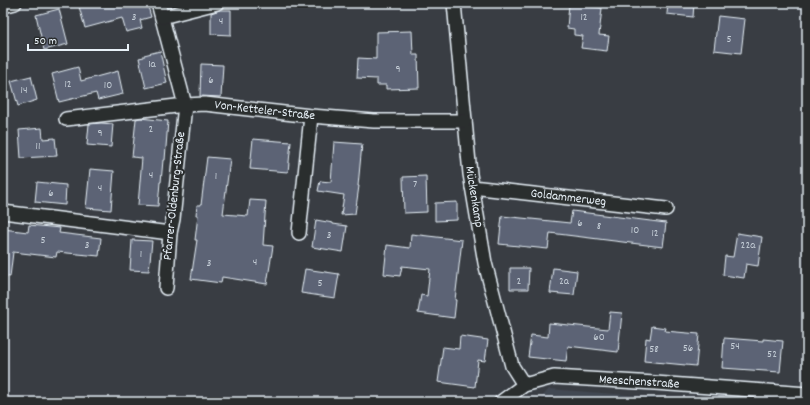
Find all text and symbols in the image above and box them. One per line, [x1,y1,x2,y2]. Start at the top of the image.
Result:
house number: 3 [132,10,137,26]
house number: 12 [580,10,588,26]
house number: 4 [219,14,223,30]
scale bar [28,26,128,52]
house number: 5 [726,32,732,48]
text: 50 m [34,33,57,50]
house number: 1a [148,57,157,73]
house number: 9 [395,62,401,78]
house number: 6 [208,73,214,89]
house number: 12 [64,77,72,93]
house number: 10 [104,78,112,94]
house number: 14 [21,83,27,99]
street label: Von-Ketteler-Straße [213,96,316,126]
house number: 2 [149,122,154,138]
house number: 9 [97,126,103,142]
street label: Pfarrer-Oldenburg-Straße [159,131,191,261]
house number: 11 [36,139,40,155]
street label: Mückenkamp [460,165,488,229]
house number: 4 [149,168,153,184]
house number: 1 [215,169,217,185]
house number: 7 [413,177,417,193]
house number: 4 [98,181,102,197]
street label: Goldammerweg [530,184,607,212]
house number: 6 [48,186,54,202]
house number: 6 [577,216,583,232]
house number: 8 [597,219,601,235]
house number: 10 [631,223,639,239]
house number: 12 [651,226,659,242]
house number: 3 [327,228,332,244]
house number: 5 [40,233,46,249]
house number: 3 [85,238,90,254]
house number: 22a [741,238,756,254]
house number: 1 [140,247,142,263]
house number: 4 [253,255,257,271]
house number: 3 [207,256,212,272]
house number: 2 [517,274,522,290]
house number: 2a [559,274,570,290]
house number: 5 [317,276,323,292]
house number: 60 [593,330,605,346]
house number: 54 [730,339,740,355]
house number: 56 [683,341,693,357]
house number: 58 [649,342,659,358]
house number: 52 [767,347,777,363]
street label: Meeschenstraße [598,370,680,394]

